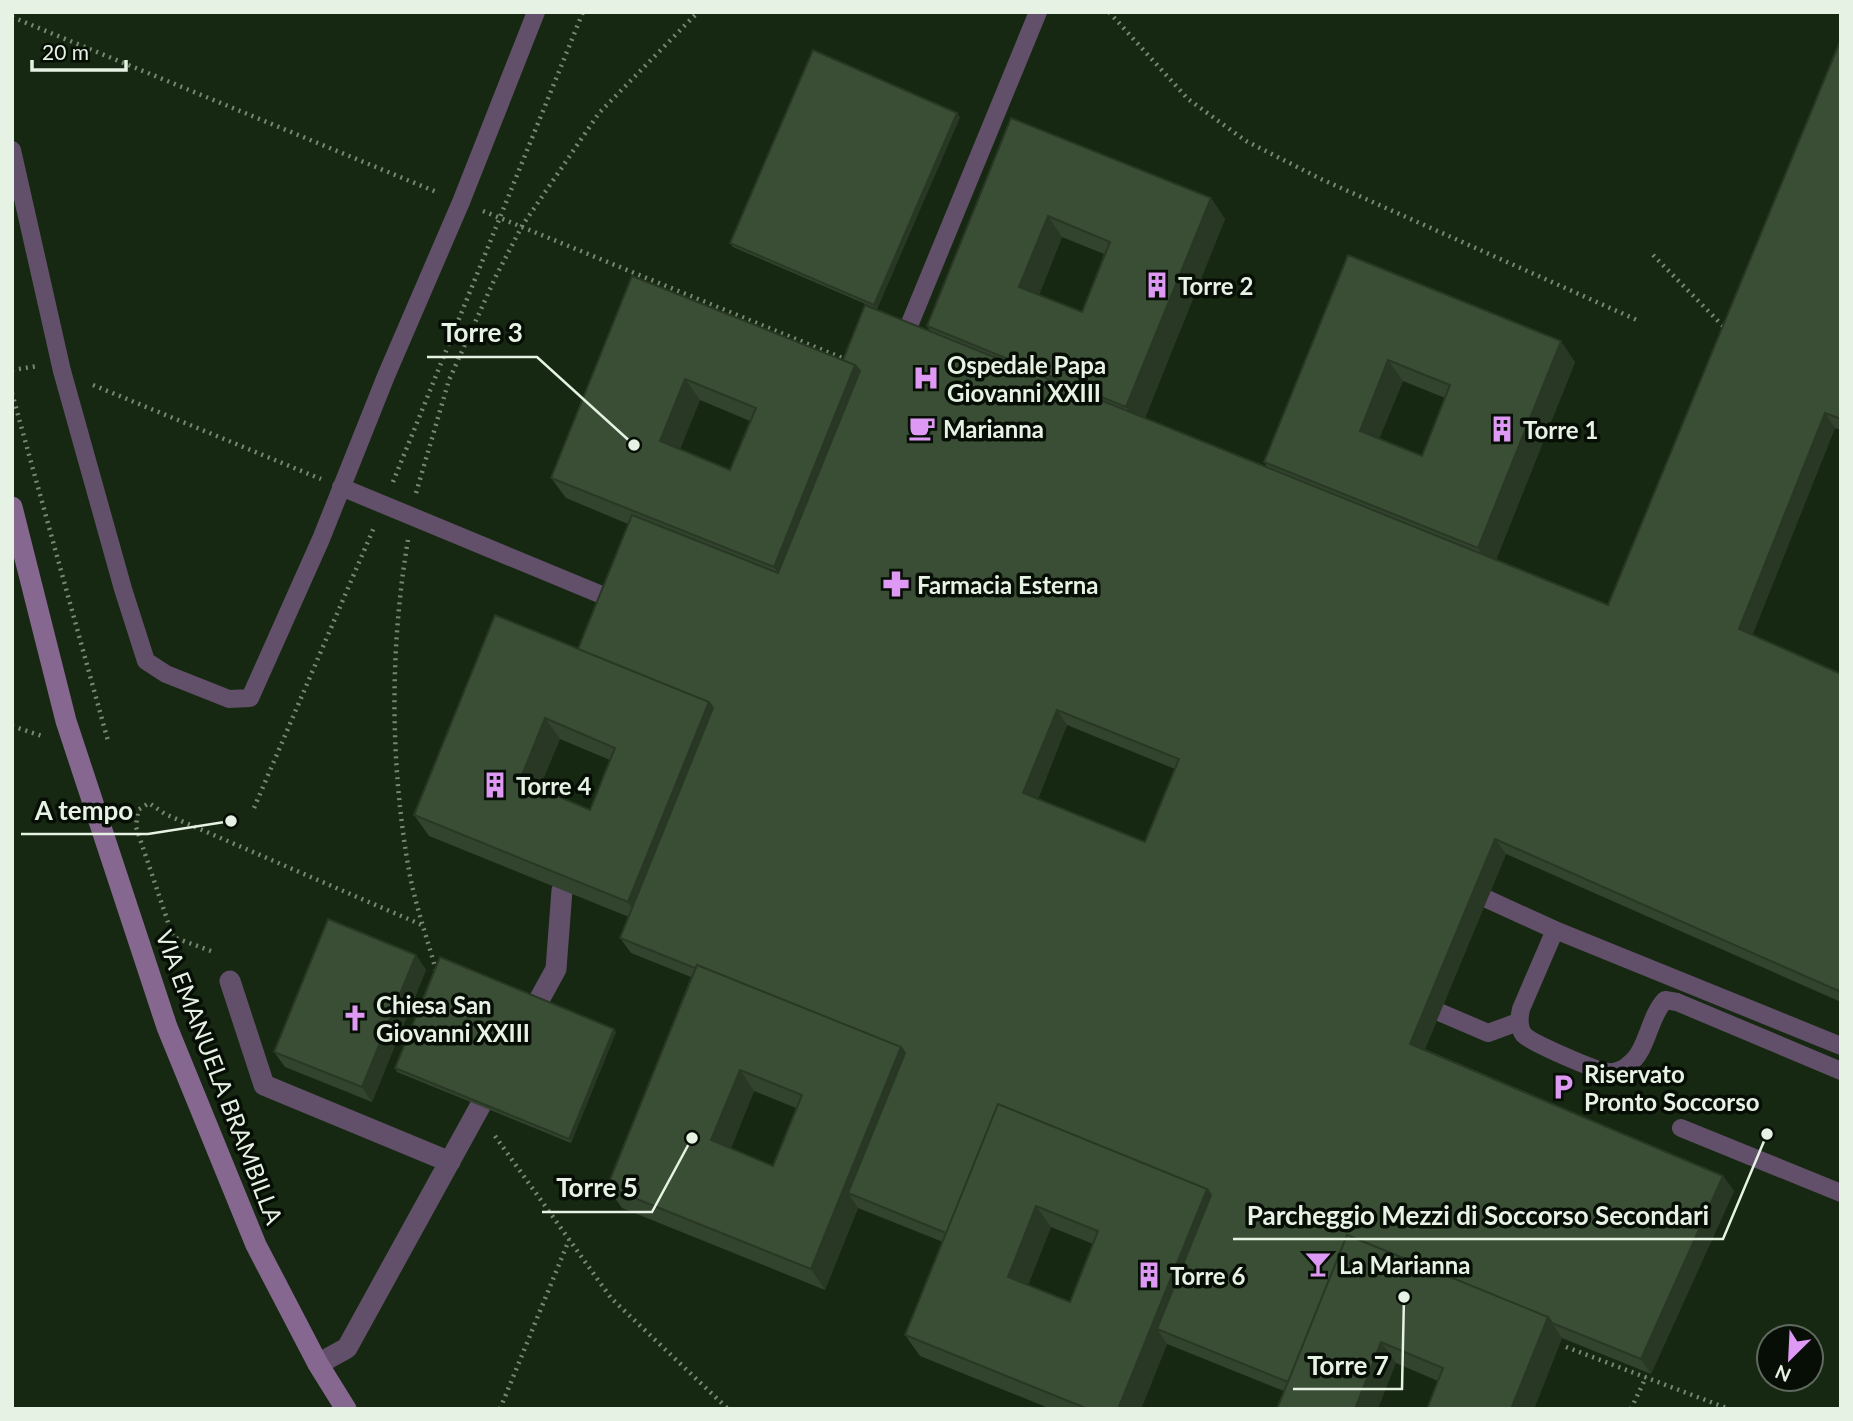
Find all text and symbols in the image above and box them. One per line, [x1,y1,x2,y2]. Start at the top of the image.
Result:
scale bar [32,28,126,72]
text: 20 m [42,39,89,64]
building icon: Torre 2 [1142,270,1172,300]
place label: Torre 2 [1178,271,1253,300]
callout: Torre 3 [427,310,537,357]
text: Torre 3 [441,316,523,348]
place label: Ospedale Papa Giovanni XXIII [947,350,1106,407]
hospital icon: Ospedale Papa Giovanni XXIII [911,363,941,393]
cafe icon: Marianna [907,413,937,443]
place label: Marianna [943,414,1044,443]
building icon: Torre 1 [1487,414,1517,444]
place label: Torre 1 [1523,415,1598,444]
pharmacy icon: Farmacia Esterna [881,569,911,599]
place label: Farmacia Esterna [917,570,1099,599]
building icon: Torre 4 [480,770,510,800]
place label: Torre 4 [516,771,592,800]
callout: A tempo [21,787,148,834]
text: A tempo [34,794,133,826]
street label: VIA EMANUELA BRAMBILLA [150,926,290,1229]
place label: Chiesa San Giovanni XXIII [376,990,530,1047]
church icon: Chiesa San Giovanni XXIII [340,1003,370,1033]
place label: Riservato Pronto Soccorso [1584,1059,1760,1116]
parking icon: Riservato Pronto Soccorso [1548,1072,1578,1102]
callout: Torre 5 [542,1165,652,1212]
text: Torre 5 [556,1171,638,1203]
callout: Parcheggio Mezzi di Soccorso Secondari [1233,1192,1723,1239]
text: Parcheggio Mezzi di Soccorso Secondari [1247,1199,1709,1231]
bar icon: La Marianna [1303,1249,1333,1279]
place label: La Marianna [1339,1250,1471,1279]
building icon: Torre 6 [1134,1260,1164,1290]
place label: Torre 6 [1170,1261,1246,1290]
north arrow [1755,1323,1825,1393]
callout: Torre 7 [1293,1342,1402,1389]
text: Torre 7 [1307,1349,1389,1381]
text: N [1772,1361,1794,1387]

